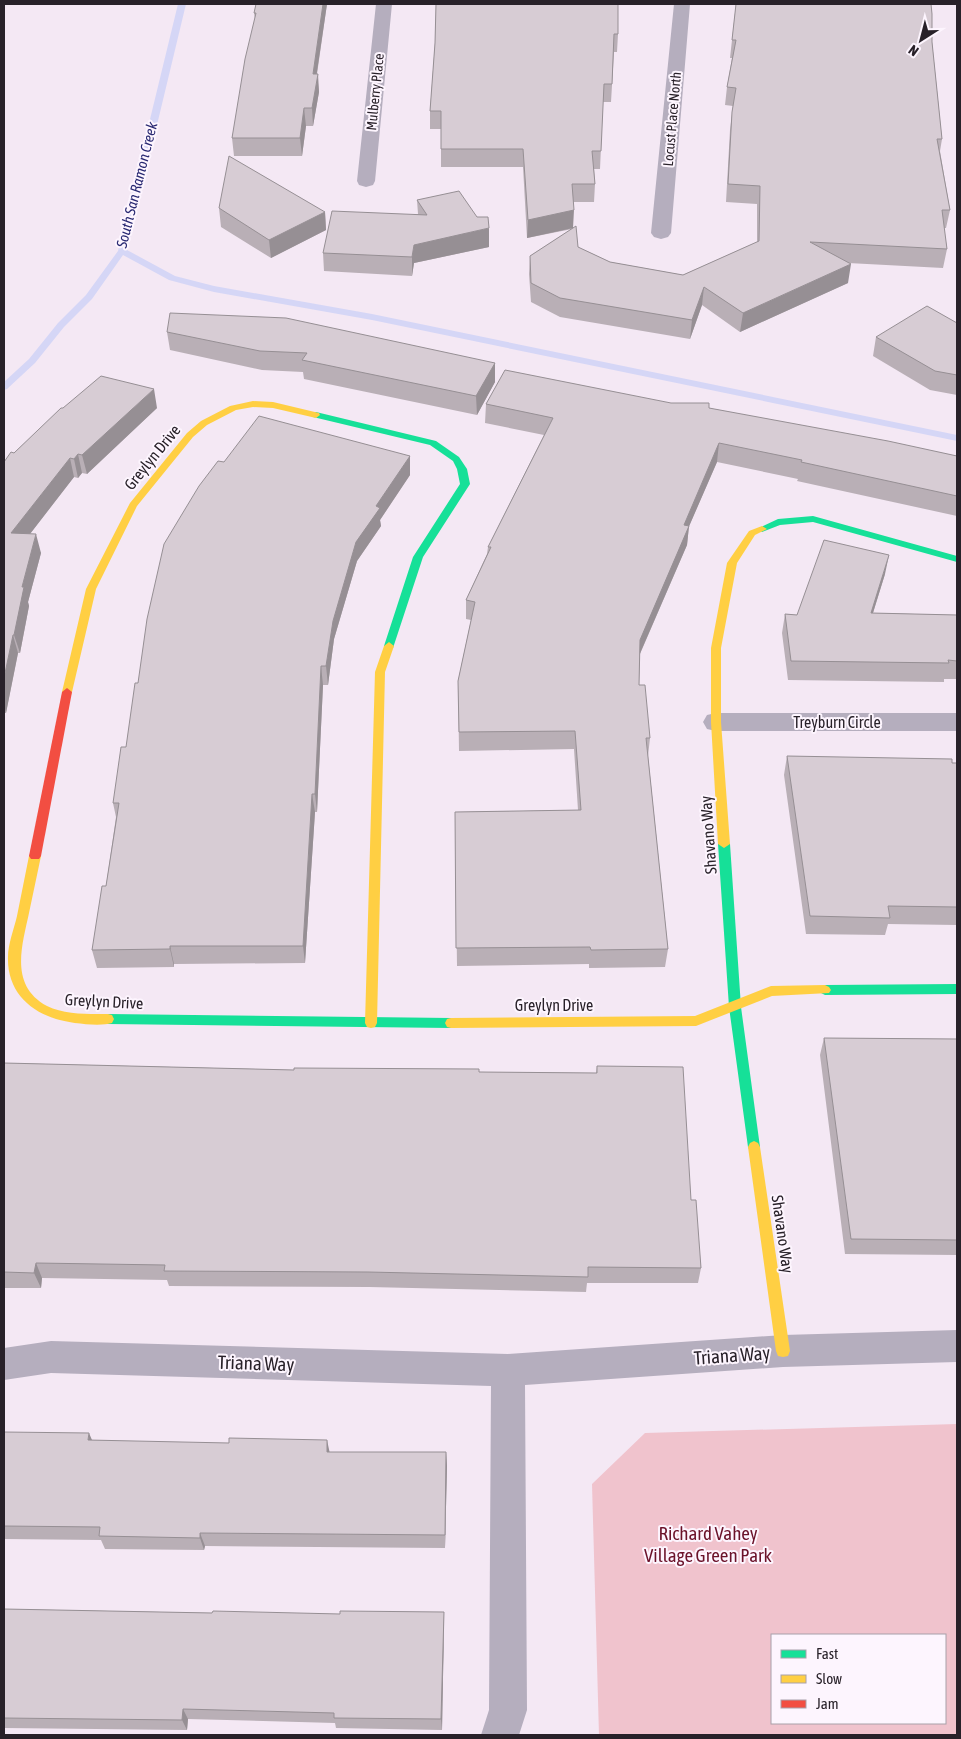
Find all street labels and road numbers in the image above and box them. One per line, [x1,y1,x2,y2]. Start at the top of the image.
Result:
street label: Mulberry Place [363,53,387,131]
street label: Locust Place North [660,71,684,167]
street label: Greylyn Drive [120,421,184,494]
street label: Treyburn Circle [793,713,881,732]
street label: Shavano Way [696,795,721,875]
street label: Greylyn Drive [64,990,144,1013]
street label: Greylyn Drive [515,996,593,1015]
street label: Shavano Way [768,1194,797,1275]
street label: Triana Way [693,1341,771,1369]
street label: Triana Way [217,1351,295,1375]

